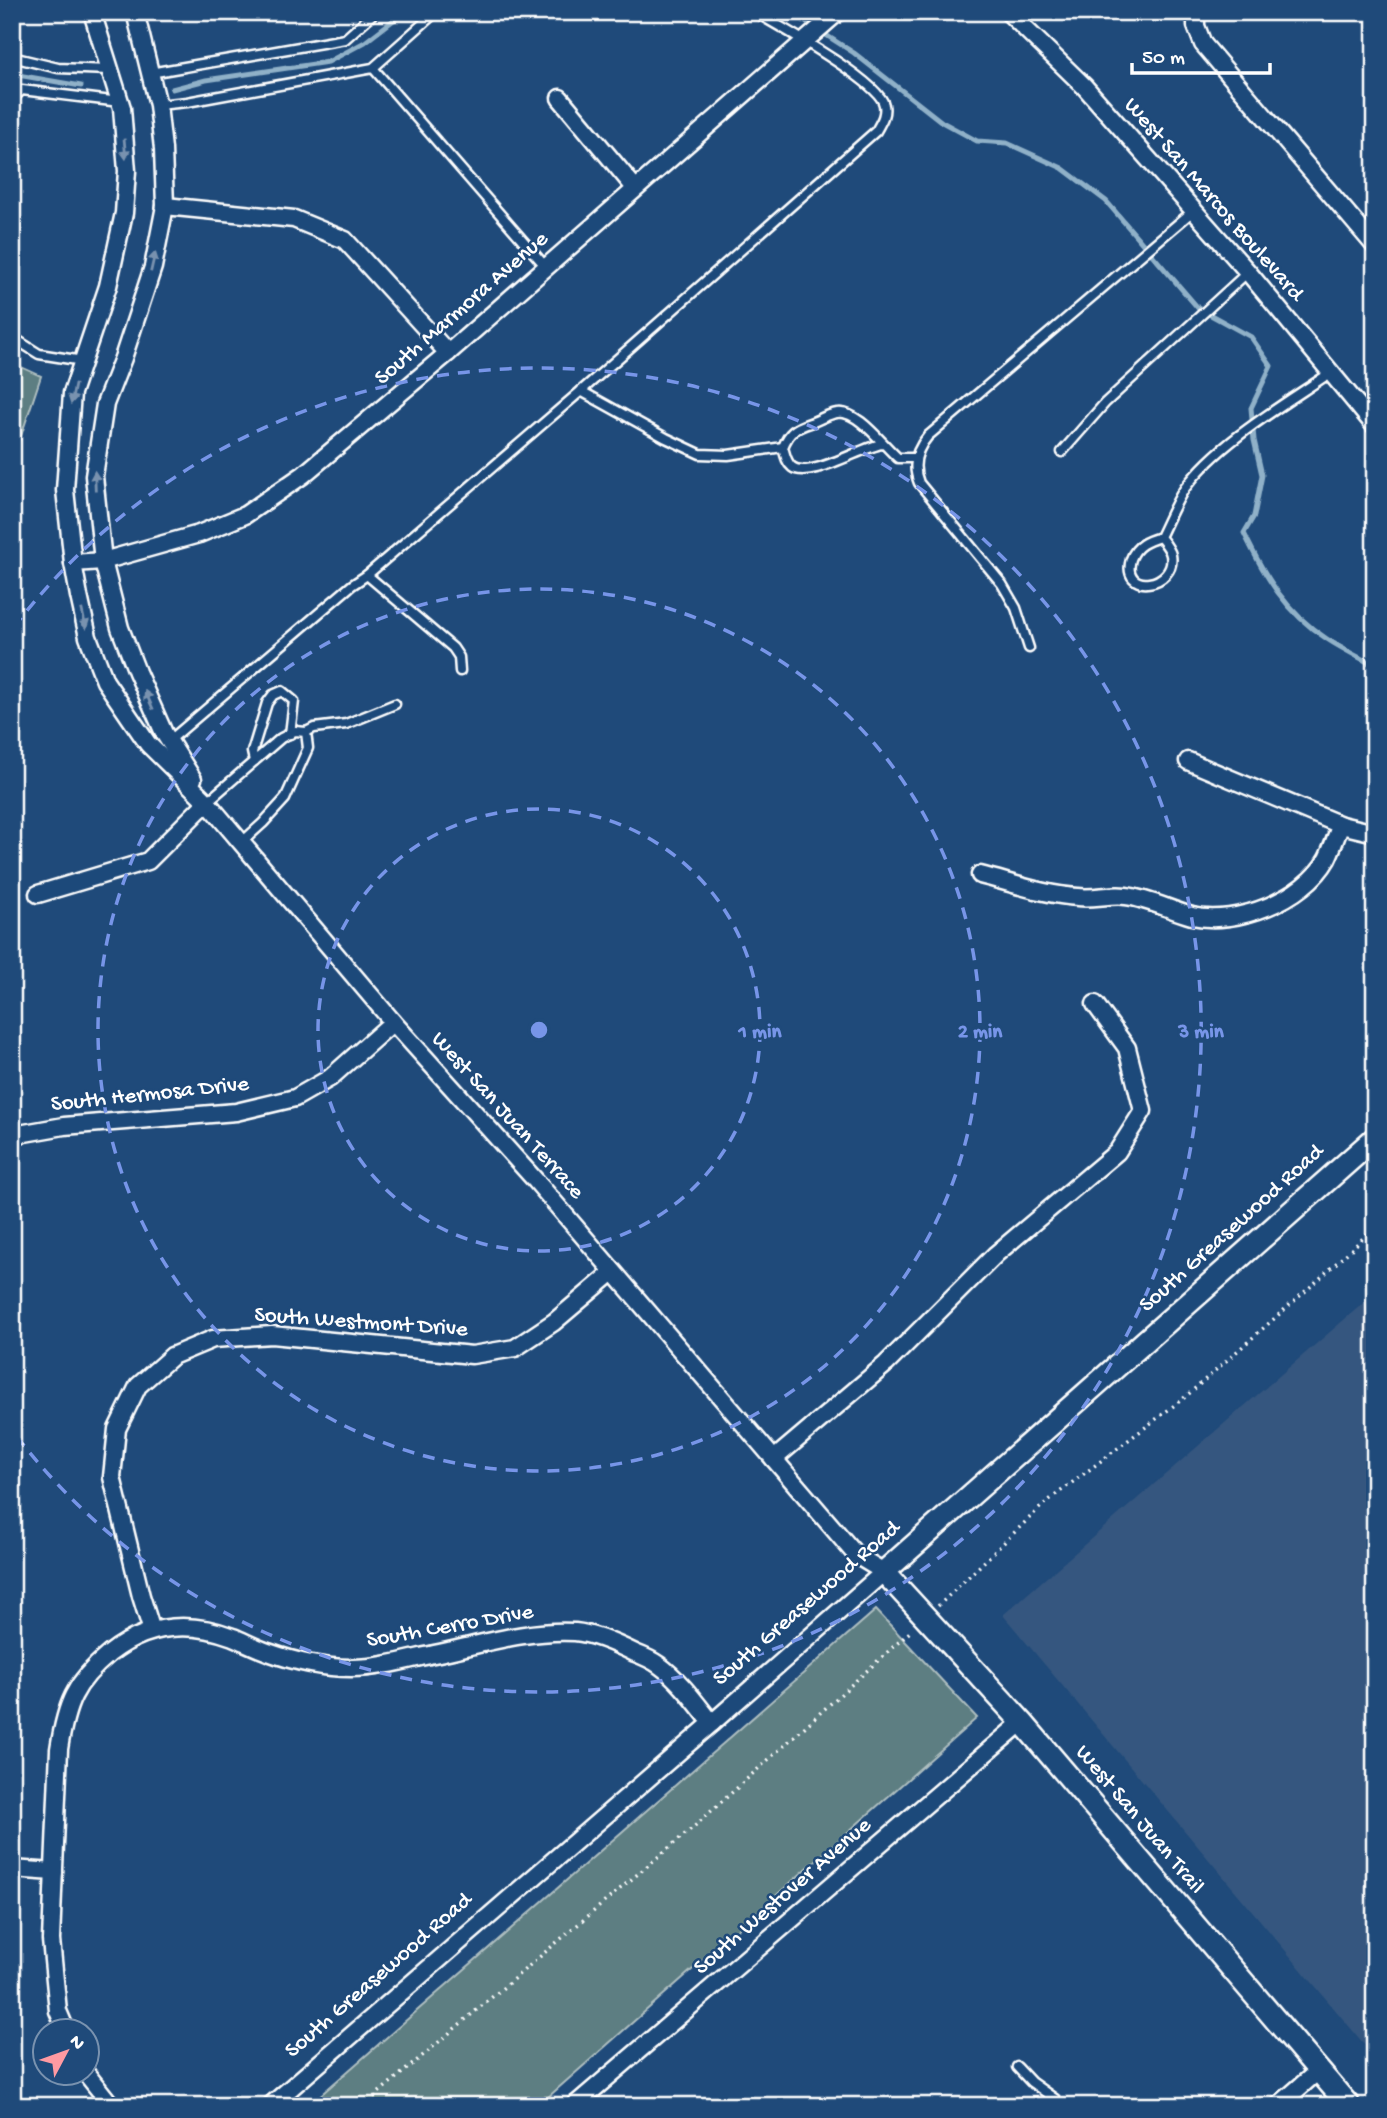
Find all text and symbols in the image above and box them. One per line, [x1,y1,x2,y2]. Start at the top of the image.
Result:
scale bar [1132,32,1270,76]
text: 50 m [1142,47,1185,72]
street label: West San Marcos Boulevard [1117,93,1310,309]
one-way arrow [120,139,131,161]
street label: South Marmora Avenue [370,225,555,392]
one-way arrow [148,251,159,273]
one-way arrow [68,383,79,405]
one-way arrow [89,469,101,491]
one-way arrow [78,608,89,630]
one-way arrow [143,689,154,710]
centre of rings [527,1018,551,1042]
text: 1 min [738,1021,782,1046]
text: 2 min [958,1021,1003,1046]
text: 3 min [1177,1021,1225,1046]
street label: West San Juan Terrace [425,1027,590,1206]
street label: South Hermosa Drive [50,1071,251,1119]
street label: South Greasewood Road [1134,1138,1331,1319]
street label: South Westmont Drive [253,1302,470,1344]
street label: South Greasewood Road [708,1514,907,1693]
street label: South Cerro Drive [365,1599,537,1655]
street label: West San Juan Trail [1069,1740,1209,1900]
street label: South Westover Avenue [689,1812,878,1982]
street label: South Greasewood Road [280,1886,479,2065]
north arrow [32,2016,102,2086]
text: N [63,2031,89,2055]

